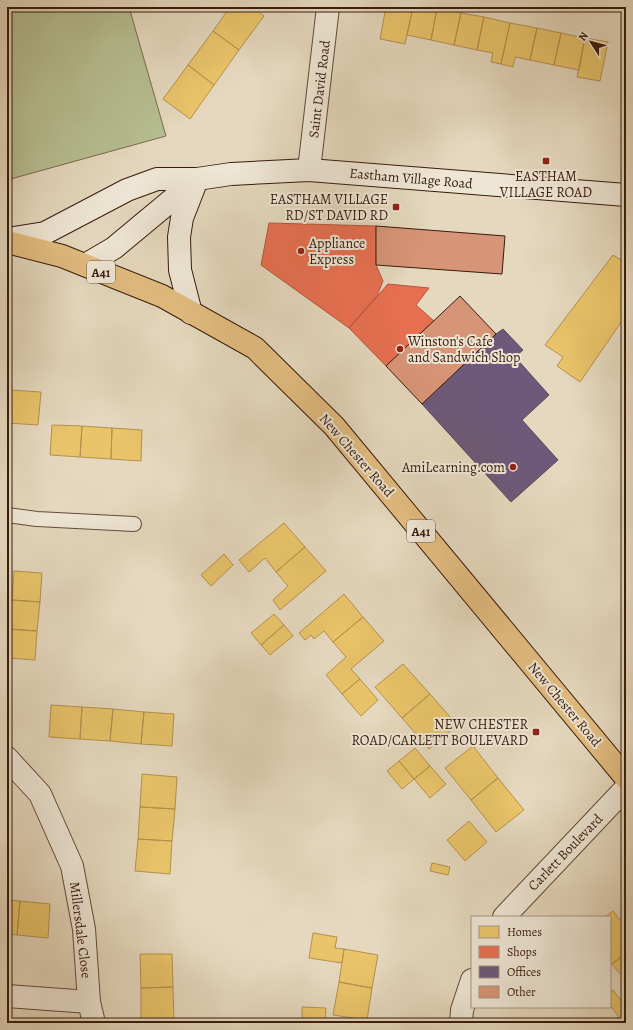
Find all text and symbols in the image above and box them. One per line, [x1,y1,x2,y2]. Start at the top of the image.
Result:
north arrow [571,22,611,62]
text: N [575,29,592,44]
street label: Saint David Road [304,39,335,139]
marker: EASTHAM VILLAGE ROAD [541,156,551,166]
street label: Eastham Village Road [349,164,474,193]
place label: EASTHAM VILLAGE ROAD [499,167,592,202]
place label: EASTHAM VILLAGE RD/ST DAVID RD [270,190,388,225]
marker: EASTHAM VILLAGE RD/ST DAVID RD [391,202,401,212]
place label: Appliance Express [308,234,365,269]
marker: Appliance Express [296,246,306,256]
road number: A41 [87,261,115,283]
place label: Winston's Cafe and Sandwich Shop [407,332,520,367]
marker: Winston's Cafe and Sandwich Shop [395,344,405,354]
street label: New Chester Road [315,409,399,502]
place label: AmiLearning.com [401,458,505,477]
marker: AmiLearning.com [508,462,518,472]
road number: A41 [407,520,435,542]
street label: New Chester Road [524,658,606,751]
place label: NEW CHESTER ROAD/CARLETT BOULEVARD [351,715,528,750]
marker: NEW CHESTER ROAD/CARLETT BOULEVARD [531,727,541,737]
street label: Carlett Boulevard [524,809,607,895]
street label: Millersdale Close [65,881,96,980]
legend [471,916,611,1008]
text: Homes [507,924,542,940]
text: Shops [507,944,537,960]
text: Offices [507,964,541,980]
text: Other [507,984,536,1000]

